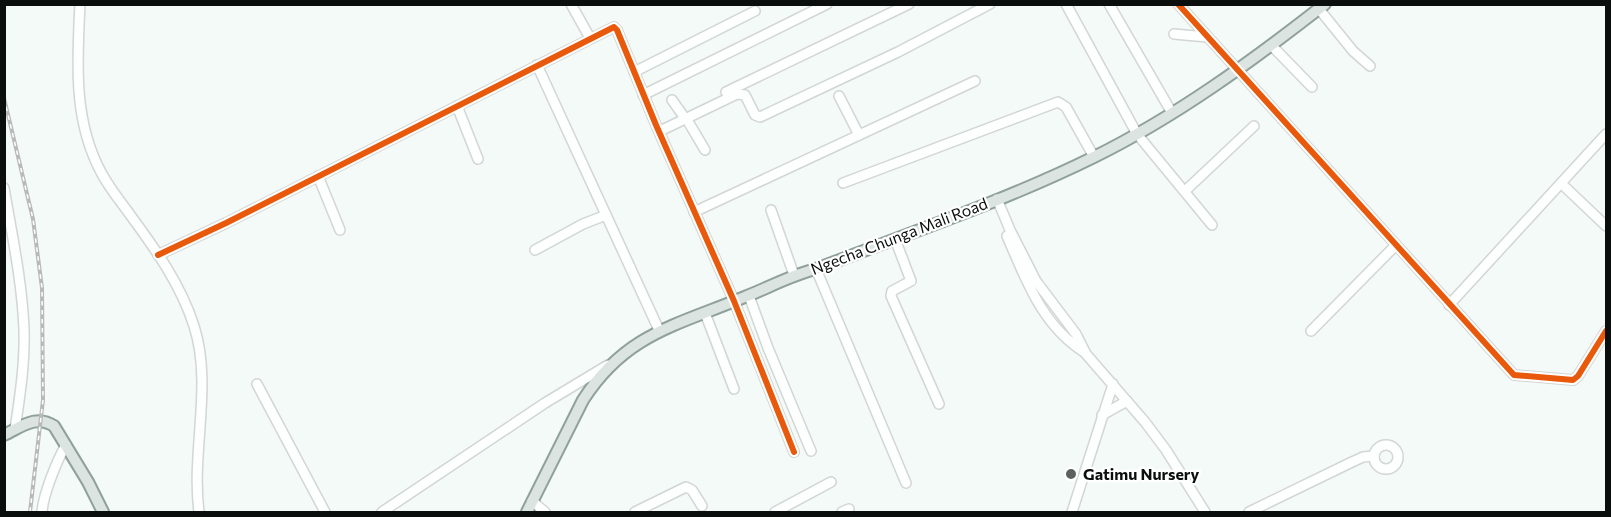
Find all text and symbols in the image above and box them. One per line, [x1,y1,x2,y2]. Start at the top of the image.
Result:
street label: Ngecha Chunga Mali Road [808,193,990,278]
place label: Gatimu Nursery [1083,464,1199,483]
marker: Gatimu Nursery [1064,467,1078,481]

